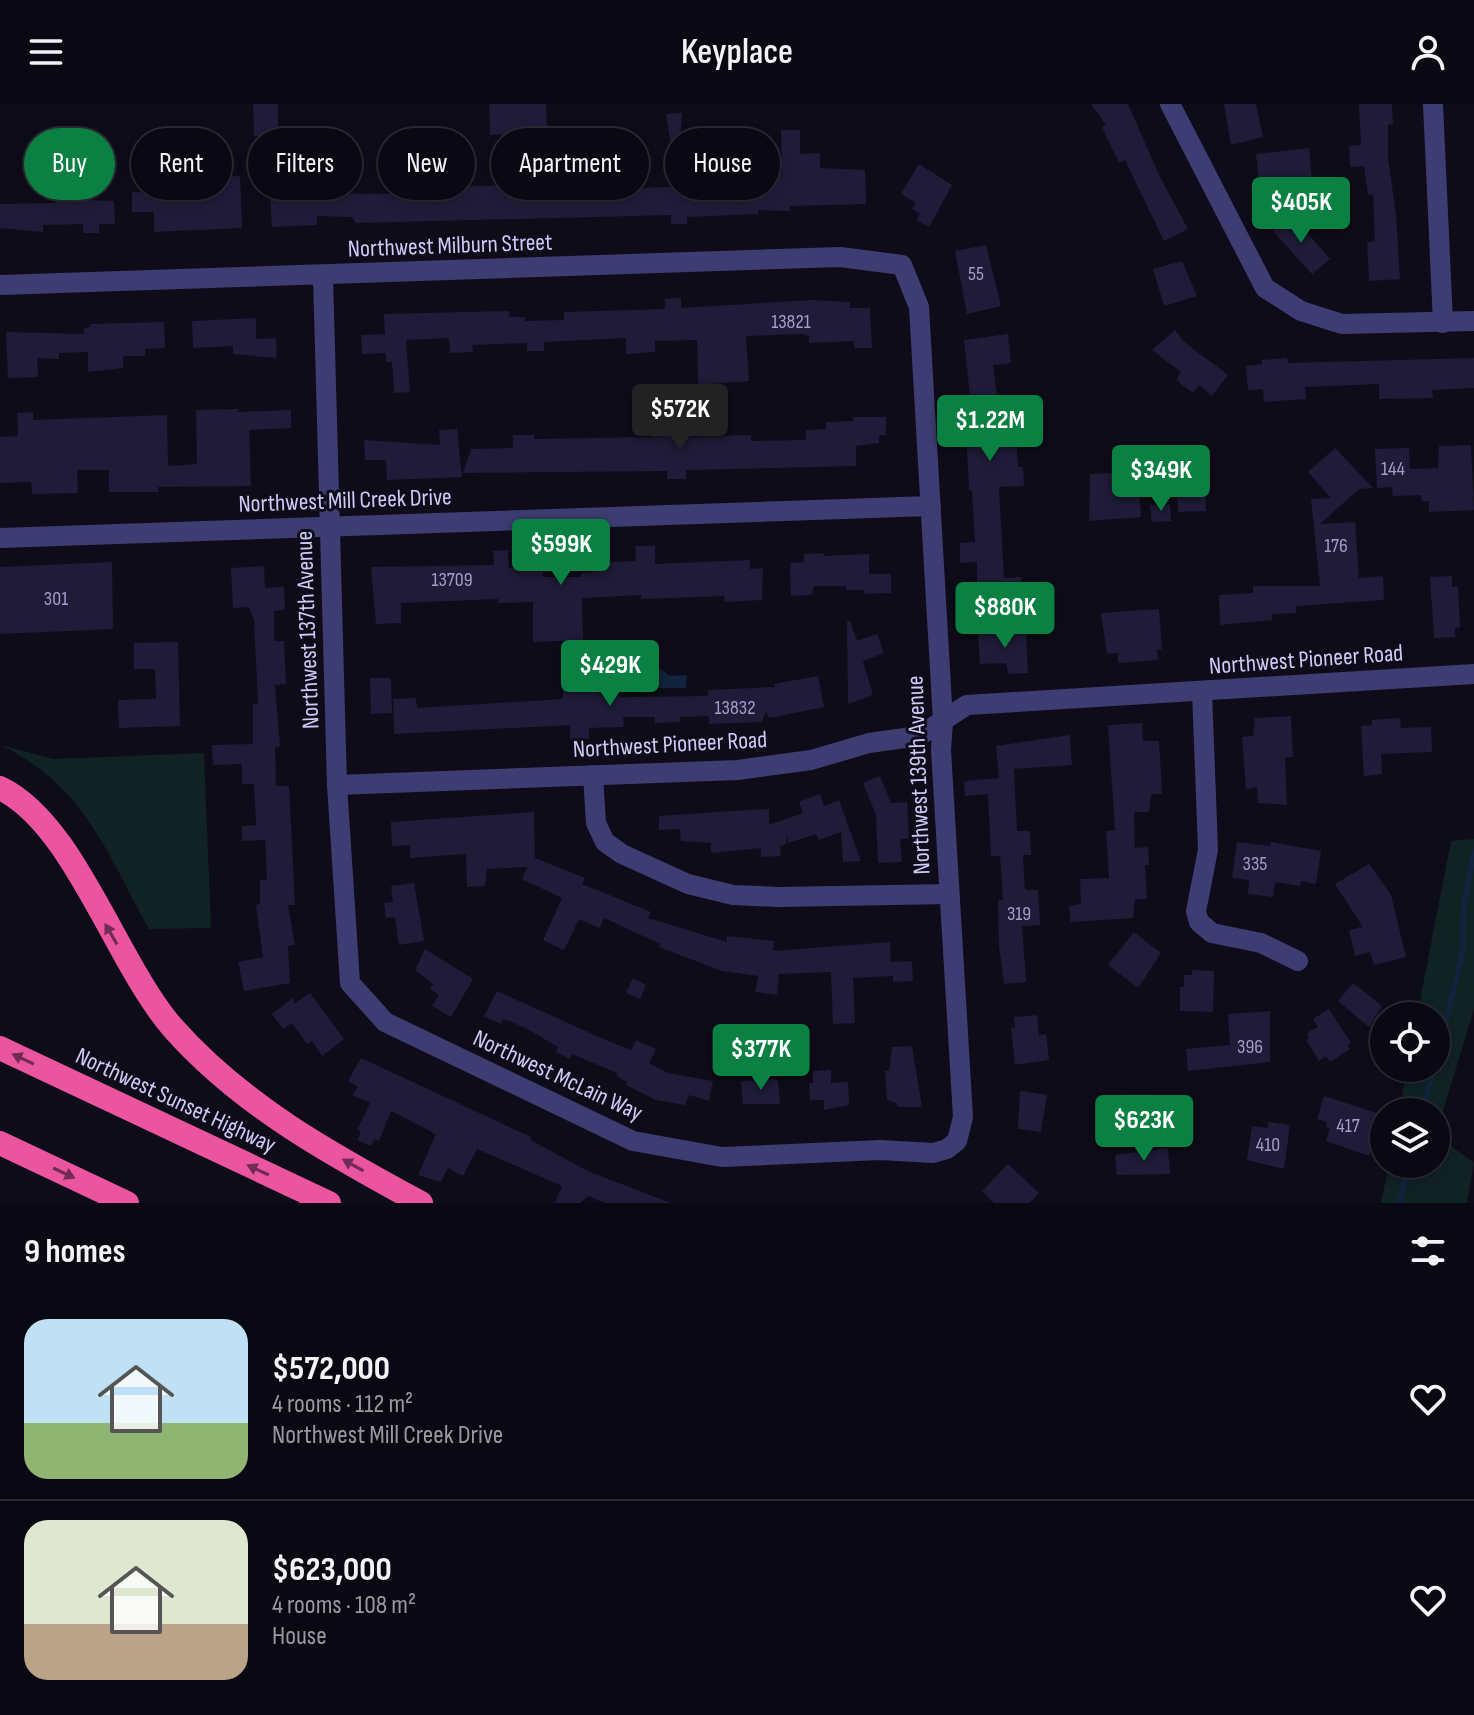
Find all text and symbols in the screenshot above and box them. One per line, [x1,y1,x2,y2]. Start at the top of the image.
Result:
icon: menu [24,30,68,74]
icon: person [1406,30,1450,74]
text: Keyplace [681,31,793,74]
chip: Buy [24,128,115,200]
chip: Rent [131,128,232,200]
chip: Filters [248,128,362,200]
chip: New [378,128,475,200]
chip: Apartment [491,128,649,200]
chip: House [665,128,780,200]
pin: $405K [1245,177,1357,245]
text: $405K [1270,187,1332,218]
street label: Northwest Milburn Street [347,227,553,264]
house number: 55 [968,262,984,286]
house number: 13821 [771,310,811,334]
pin: $572K [624,384,736,452]
text: $572K [650,394,710,425]
pin: $1.22M [925,395,1055,463]
text: $1.22M [955,405,1025,436]
pin: $349K [1105,445,1217,513]
text: $349K [1130,455,1192,486]
house number: 144 [1381,457,1405,481]
street label: Northwest Mill Creek Drive [238,482,452,519]
pin: $599K [505,519,617,587]
text: $599K [530,529,592,560]
street label: Northwest 137th Avenue [290,530,325,729]
house number: 176 [1324,534,1348,558]
house number: 13709 [431,568,473,592]
pin: $880K [949,582,1061,650]
house number: 301 [44,587,68,611]
text: $880K [973,592,1037,623]
street label: Northwest Pioneer Road [1208,638,1404,681]
pin: $429K [554,640,666,708]
text: $429K [579,650,641,681]
street label: Northwest 139th Avenue [901,675,936,875]
house number: 13832 [715,696,755,720]
street label: Northwest Pioneer Road [572,725,768,764]
house number: 335 [1243,852,1267,876]
house number: 319 [1007,902,1031,926]
one-way arrow [104,923,118,945]
map controls [1370,1002,1450,1178]
button: locate [1370,1002,1450,1082]
street label: Northwest McLain Way [468,1024,647,1127]
pin: $377K [705,1024,817,1092]
text: $377K [731,1034,791,1065]
house number: 396 [1237,1035,1263,1059]
street label: Northwest Sunset Highway [71,1041,281,1160]
one-way arrow [12,1052,35,1065]
pin: $623K [1088,1095,1200,1163]
button: layers [1370,1098,1450,1178]
text: $623K [1113,1105,1175,1136]
house number: 417 [1336,1114,1360,1138]
house number: 410 [1256,1133,1280,1157]
one-way arrow [342,1159,364,1173]
one-way arrow [247,1163,270,1177]
one-way arrow [52,1166,75,1180]
icon: filters [1406,1229,1450,1273]
text: 9 homes [24,1231,125,1272]
text: $572,000 [272,1348,390,1389]
icon: home [88,1351,184,1447]
icon: heart [1406,1377,1450,1421]
text: 4 rooms · 112 m² [272,1389,413,1420]
text: Northwest Mill Creek Drive [272,1420,503,1451]
text: $623,000 [272,1549,392,1590]
icon: home [88,1552,184,1648]
icon: heart [1406,1578,1450,1622]
text: 4 rooms · 108 m² [272,1590,416,1621]
text: House [272,1621,327,1652]

